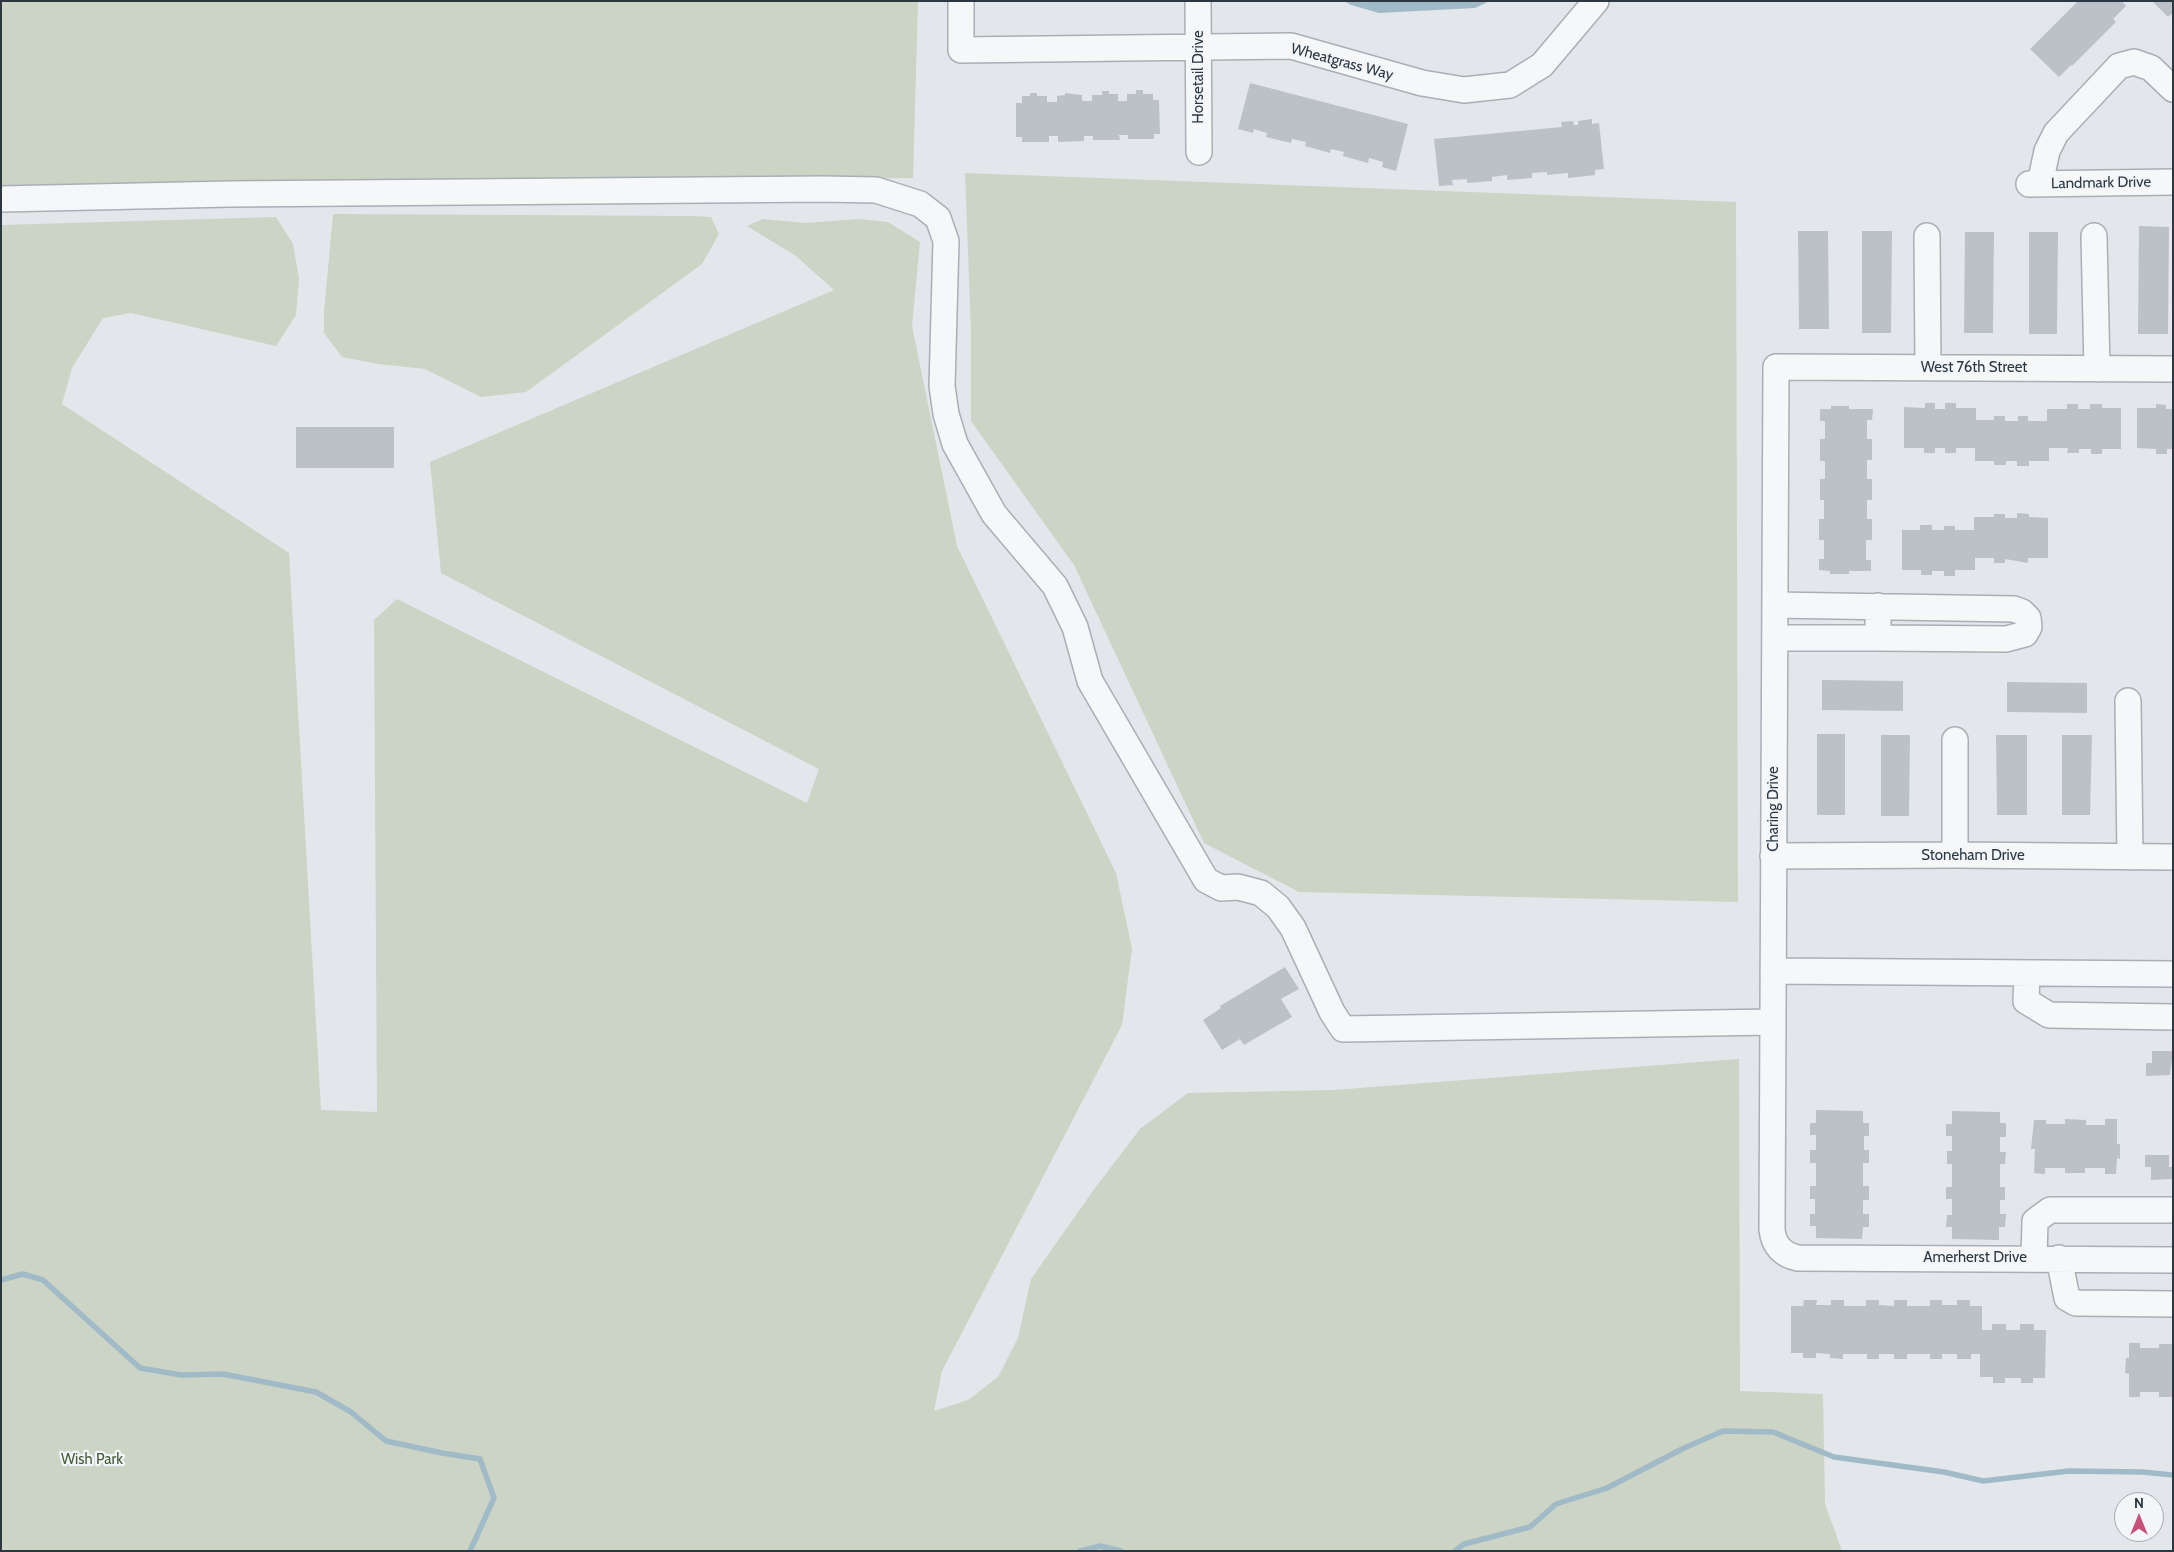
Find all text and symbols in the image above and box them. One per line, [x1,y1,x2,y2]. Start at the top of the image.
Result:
street label: Horsetail Drive [1190,30,1208,124]
street label: Wheatgrass Way [1289,40,1395,84]
street label: Landmark Drive [2051,173,2151,193]
street label: West 76th Street [1921,359,2027,377]
street label: Charing Drive [1765,766,1783,852]
street label: Stoneham Drive [1921,847,2025,865]
street label: Amerherst Drive [1923,1249,2027,1267]
park label: Wish Park [61,1451,123,1469]
north arrow [2114,1492,2164,1542]
text: N [2134,1494,2144,1512]

